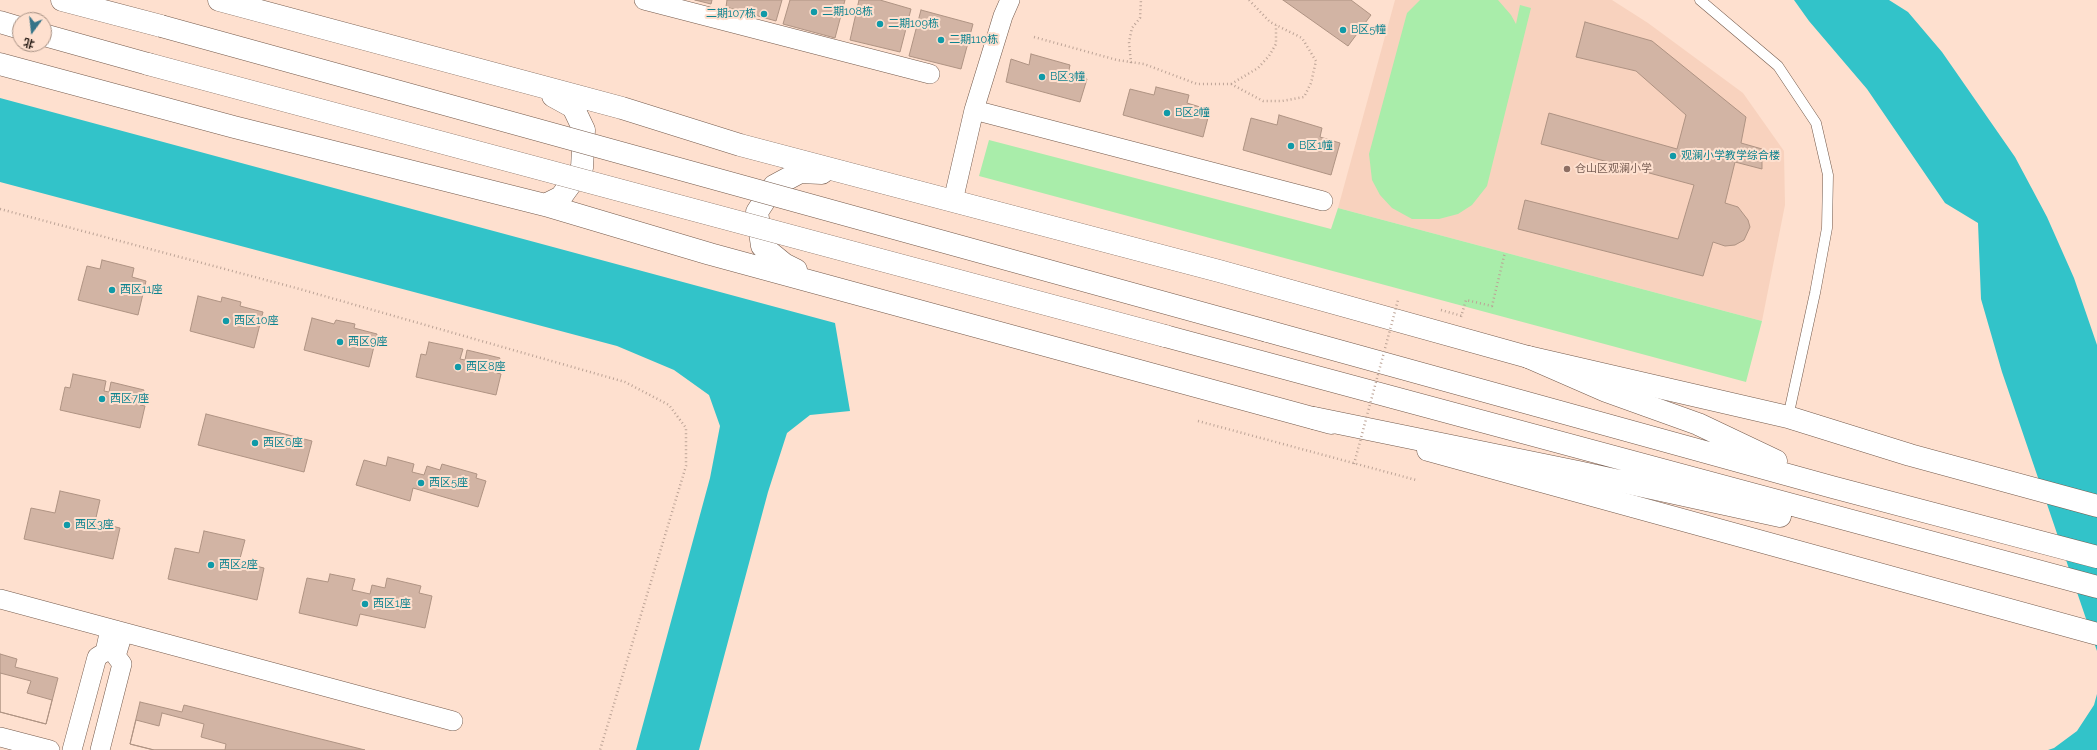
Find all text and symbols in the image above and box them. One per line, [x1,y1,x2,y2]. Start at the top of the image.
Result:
place label: 二期108栋 [822,5,873,19]
place label: 二期107栋 [706,7,756,21]
marker: 二期108栋 [809,7,819,17]
marker: 二期107栋 [759,9,769,19]
north arrow [12,12,52,52]
place label: 二期109栋 [888,17,939,31]
marker: 二期109栋 [875,19,885,29]
place label: B区5幢 [1351,23,1386,37]
marker: B区5幢 [1338,25,1348,35]
place label: 二期110栋 [949,33,998,47]
text: 北 [22,35,36,51]
marker: 二期110栋 [936,35,946,45]
place label: B区3幢 [1050,70,1085,84]
marker: B区3幢 [1037,72,1047,82]
place label: B区2幢 [1175,106,1210,120]
marker: B区2幢 [1162,108,1172,118]
place label: B区1幢 [1299,139,1333,153]
marker: B区1幢 [1286,141,1296,151]
place label: 观澜小学教学综合楼 [1681,149,1780,163]
marker: 观澜小学教学综合楼 [1668,151,1678,161]
place label: 仓山区观澜小学 [1575,162,1652,176]
marker: 仓山区观澜小学 [1562,164,1572,174]
place label: 西区11座 [120,283,162,297]
marker: 西区11座 [107,285,117,295]
place label: 西区10座 [234,314,278,328]
marker: 西区10座 [221,316,231,326]
place label: 西区9座 [348,335,387,349]
marker: 西区9座 [335,337,345,347]
place label: 西区8座 [466,360,506,374]
marker: 西区8座 [453,362,463,372]
place label: 西区7座 [110,392,149,406]
marker: 西区7座 [97,394,107,404]
place label: 西区6座 [263,436,303,450]
marker: 西区6座 [250,438,260,448]
place label: 西区5座 [429,476,468,490]
marker: 西区5座 [416,478,426,488]
place label: 西区3座 [75,518,114,532]
marker: 西区3座 [62,520,72,530]
place label: 西区2座 [219,558,258,572]
marker: 西区2座 [206,560,216,570]
place label: 西区1座 [373,597,411,611]
marker: 西区1座 [360,599,370,609]

